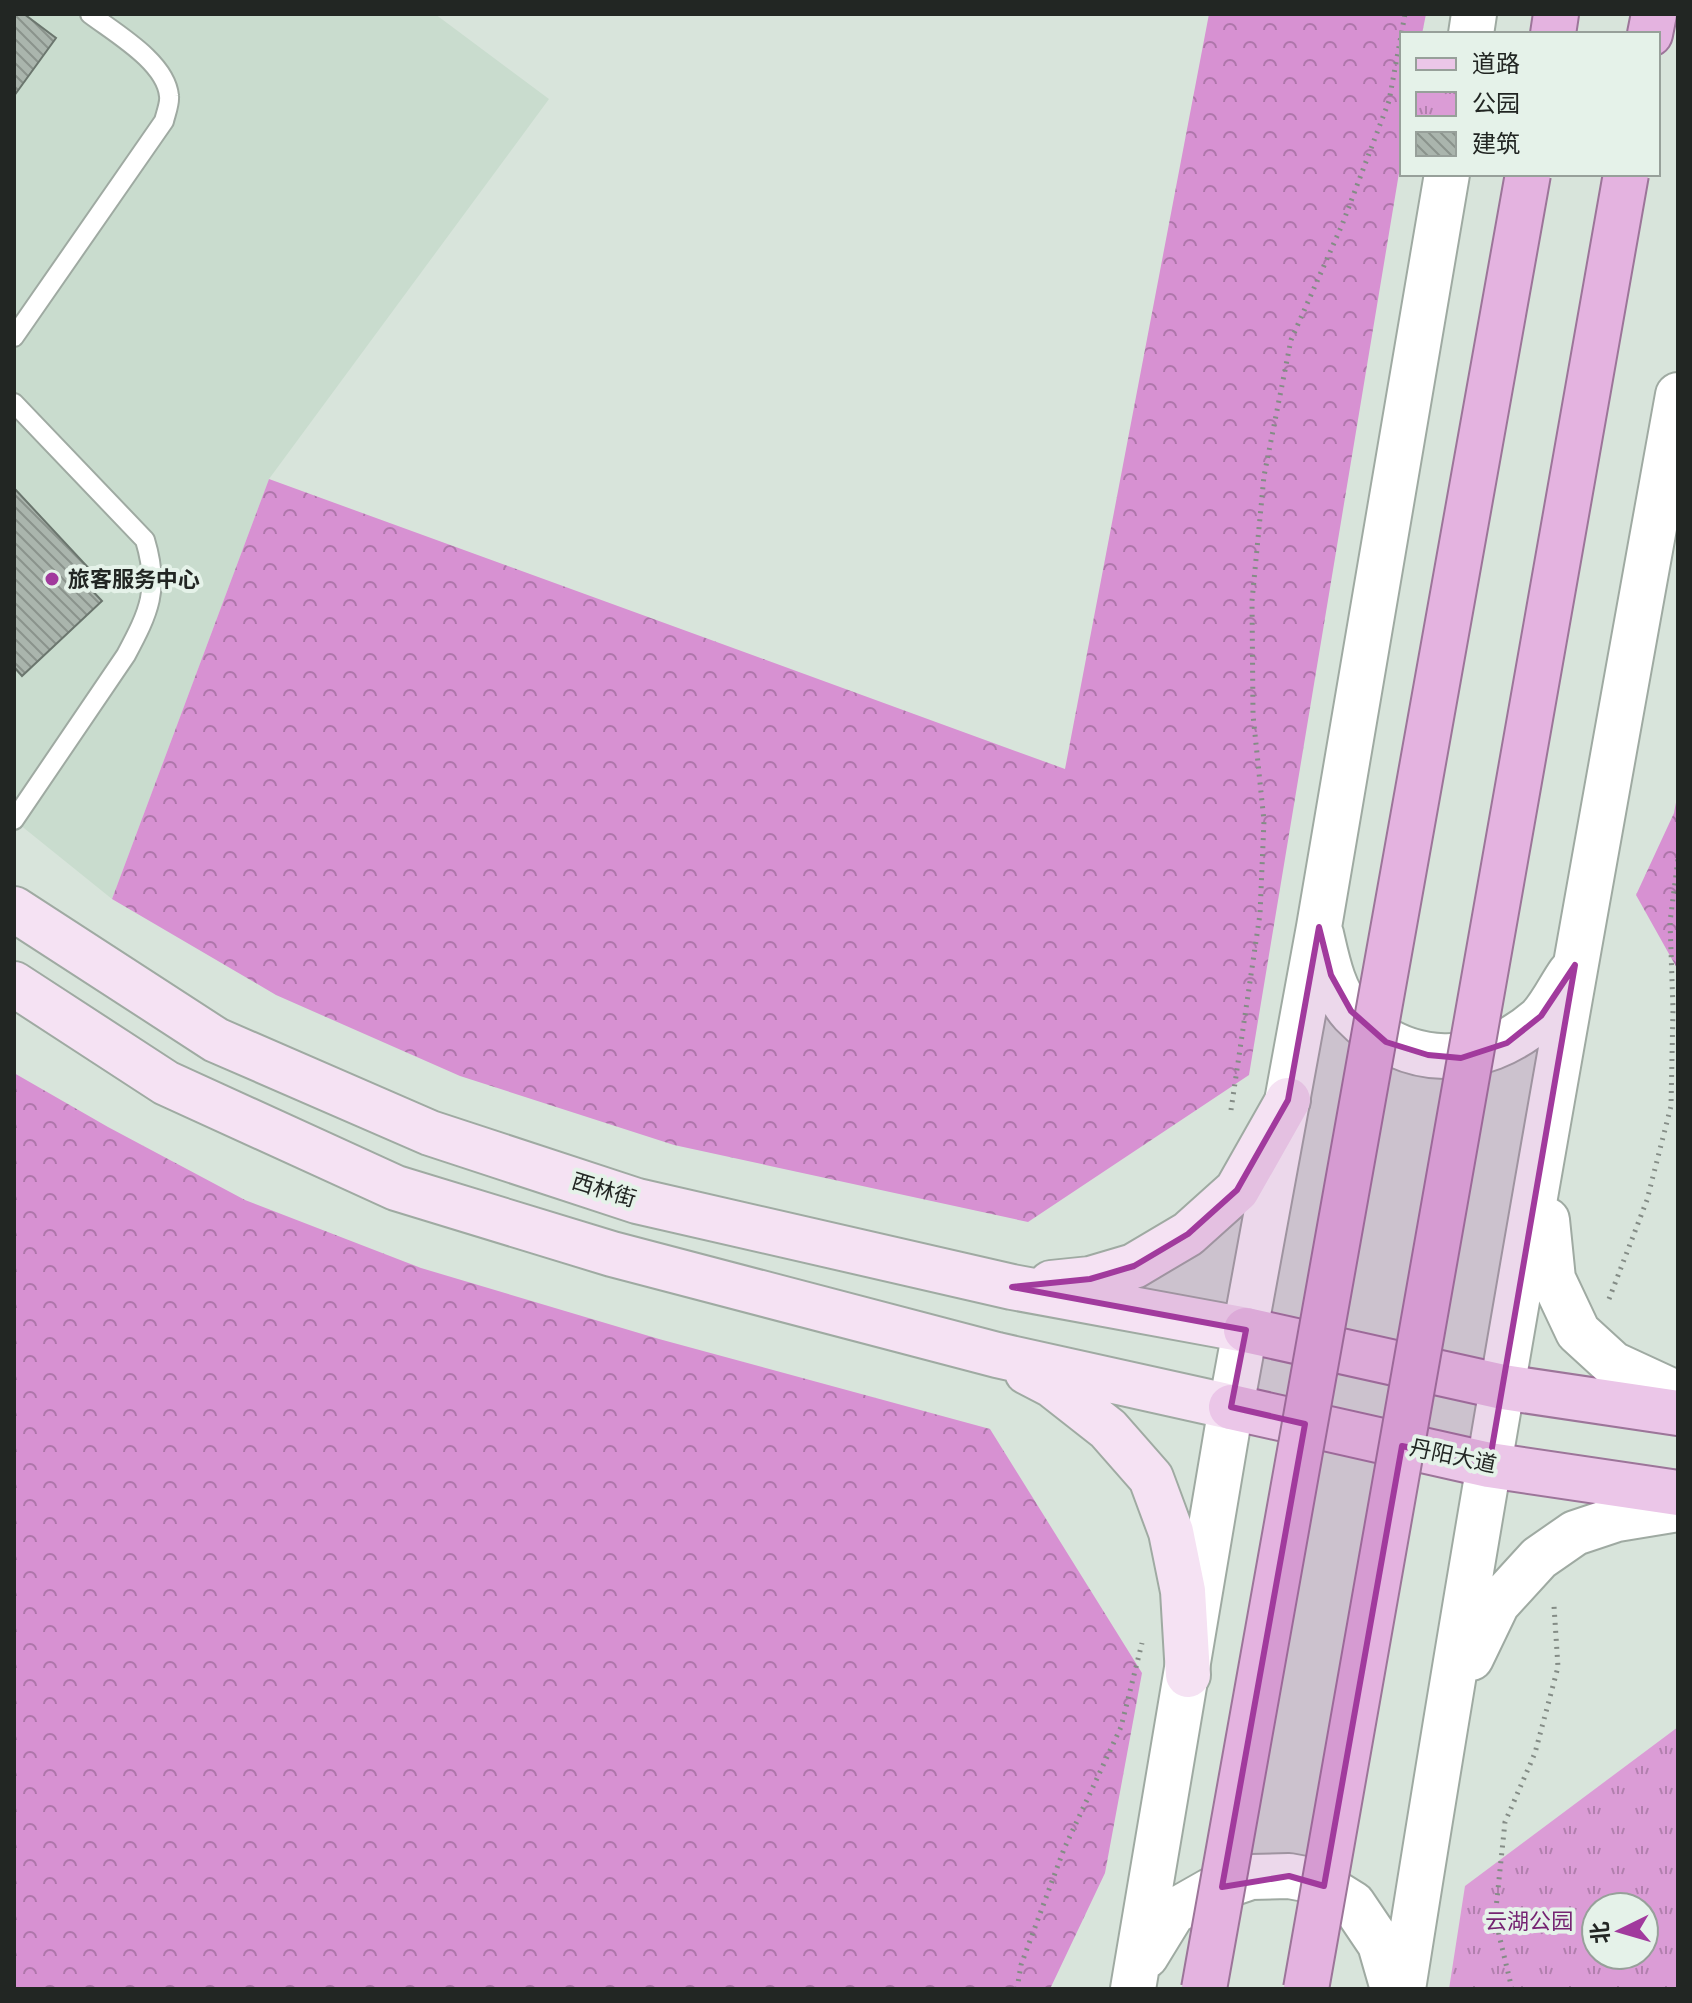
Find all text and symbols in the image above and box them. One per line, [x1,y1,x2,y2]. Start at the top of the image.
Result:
legend [1400,32,1660,176]
text: 道路 [1472,50,1520,78]
text: 公园 [1472,90,1520,118]
text: 建筑 [1472,130,1520,158]
place label: 旅客服务中心 [68,567,200,592]
marker: 旅客服务中心 [43,570,61,588]
street label: 西林街 [569,1168,639,1212]
street label: 丹阳大道 [1407,1435,1499,1477]
north arrow [1580,1891,1660,1971]
park label: 云湖公园 [1485,1909,1573,1934]
text: 北 [1587,1921,1614,1945]

